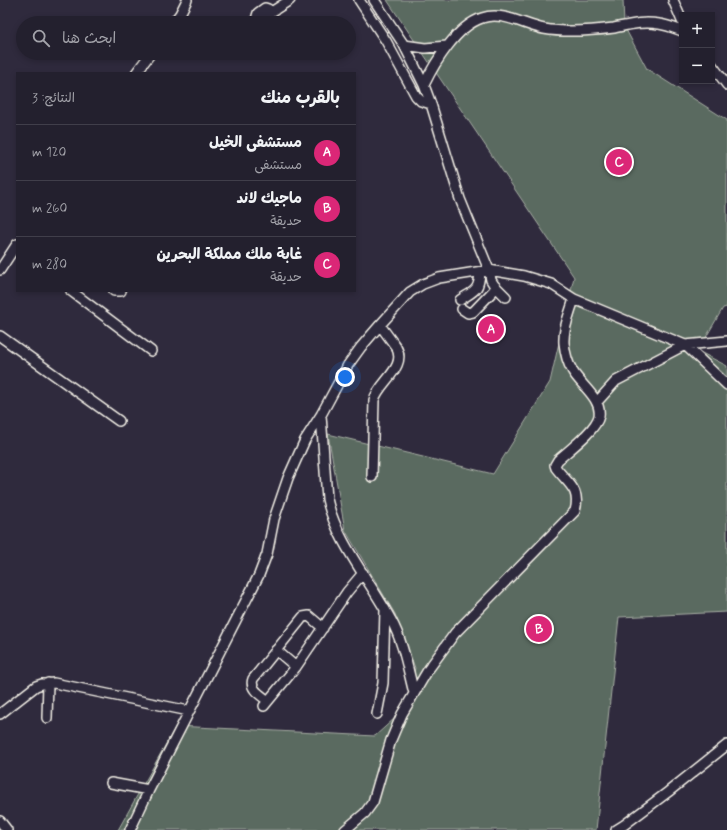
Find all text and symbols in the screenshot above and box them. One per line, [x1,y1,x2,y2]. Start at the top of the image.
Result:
map controls [679,12,715,84]
button: + [679,12,715,48]
search box [16,16,356,60]
icon: search [30,27,52,49]
text: ابحث هنا [62,29,116,49]
button: − [679,48,715,84]
text: بالقرب منك [261,87,340,109]
text: النتائج: 3 [32,90,75,107]
text: مستشفى الخيل [209,133,302,153]
text: 120 m [32,144,66,161]
text: A [323,144,331,161]
pin: C [606,147,632,177]
text: مستشفى [254,157,302,174]
text: ماجيك لاند [236,189,302,209]
text: 260 m [32,200,67,217]
text: B [323,200,331,217]
text: حديقة [270,213,302,230]
text: غابة ملك مملكة البحرين [156,245,302,265]
text: 280 m [32,256,67,273]
text: C [322,256,332,273]
text: حديقة [270,269,302,286]
pin: A [478,314,504,344]
your location [335,367,355,387]
pin: B [526,614,552,644]

